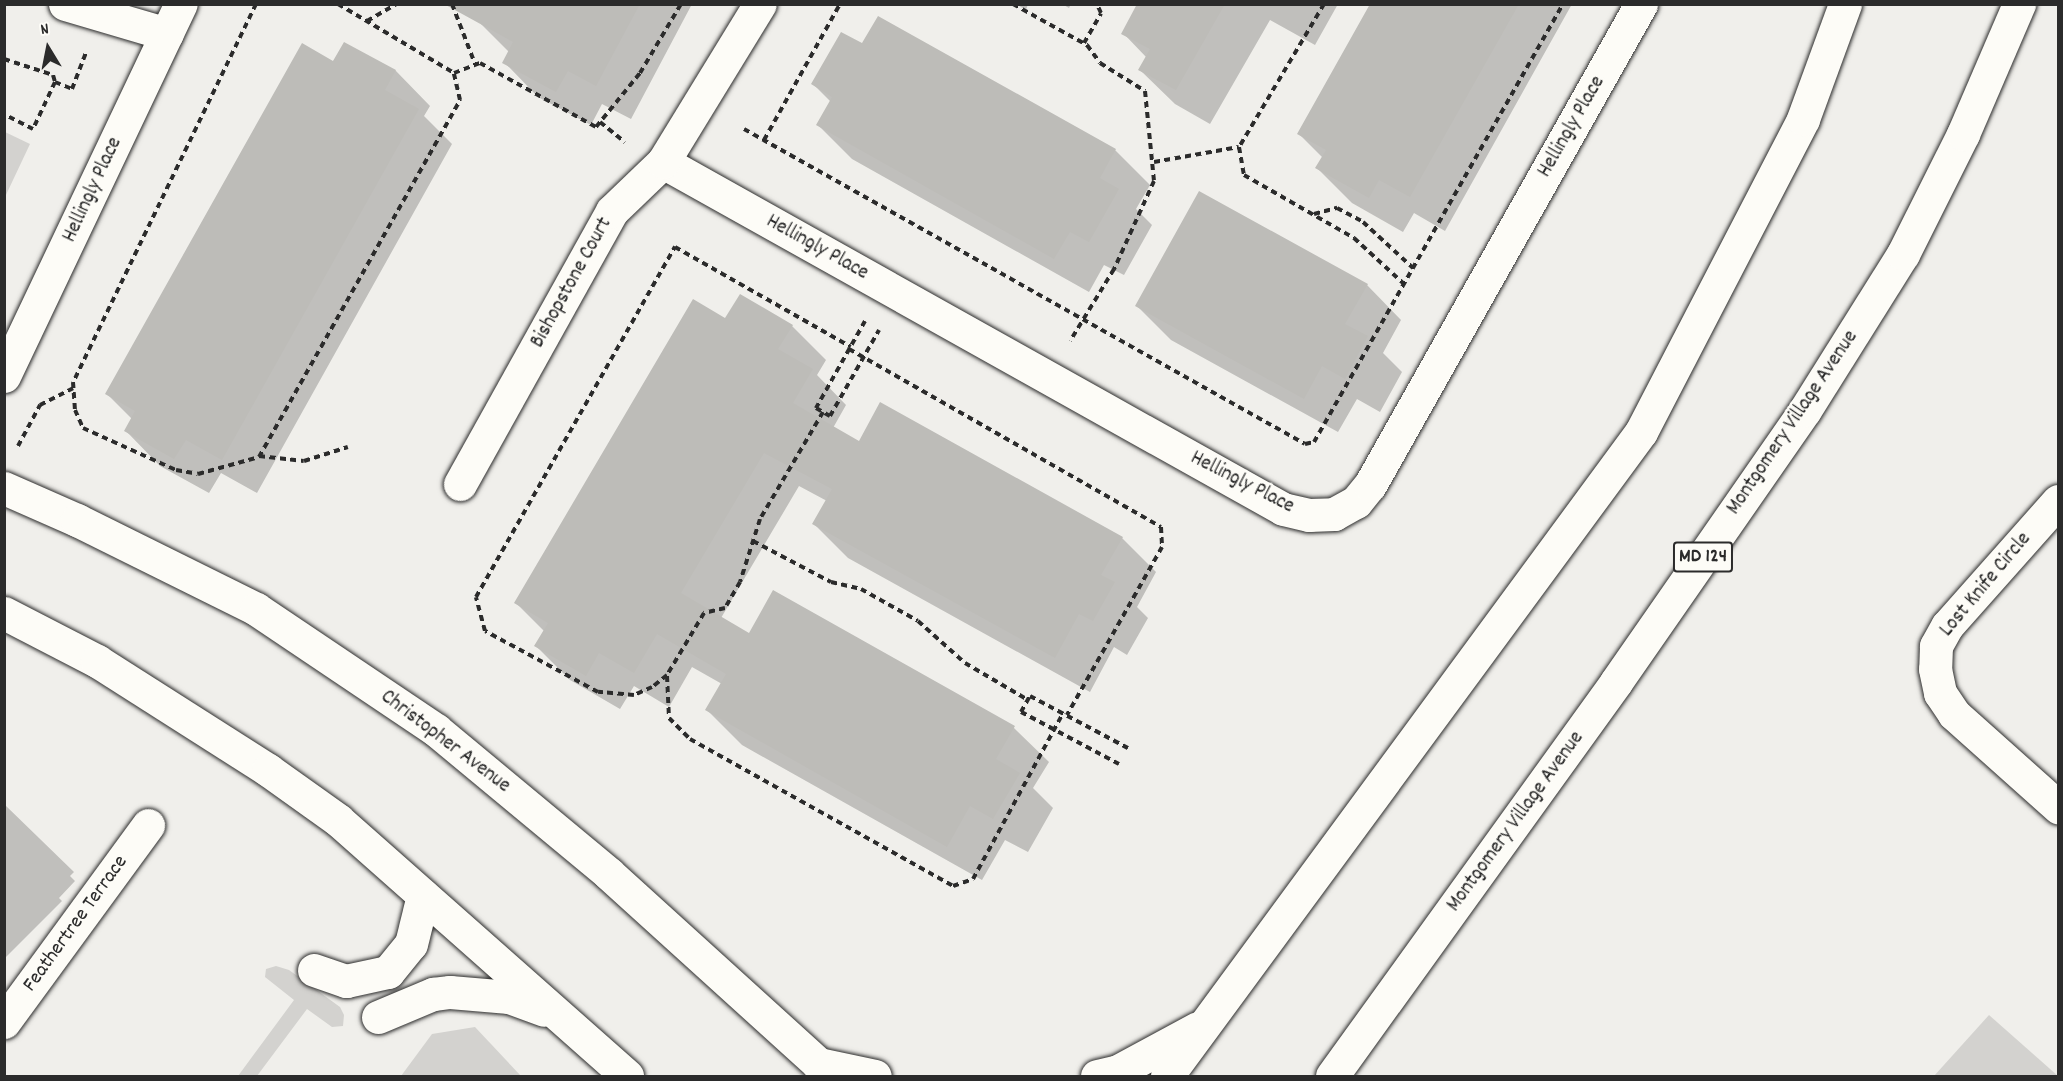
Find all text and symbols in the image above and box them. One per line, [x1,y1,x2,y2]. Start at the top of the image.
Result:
north arrow [18,18,78,78]
text: N [39,18,51,42]
street label: Hellingly Place [1533,72,1611,182]
street label: Hellingly Place [58,133,128,247]
street label: Hellingly Place [761,210,873,286]
street label: Bishopstone Court [526,213,618,353]
street label: Montgomery Village Avenue [1722,326,1864,520]
street label: Hellingly Place [1186,446,1298,520]
street label: Lost Knife Circle [1935,528,2037,642]
road number: MD 124 [1672,540,1734,574]
street label: Christopher Avenue [375,685,515,799]
street label: Montgomery Village Avenue [1442,727,1590,917]
street label: Feathertree Terrace [18,851,134,997]

